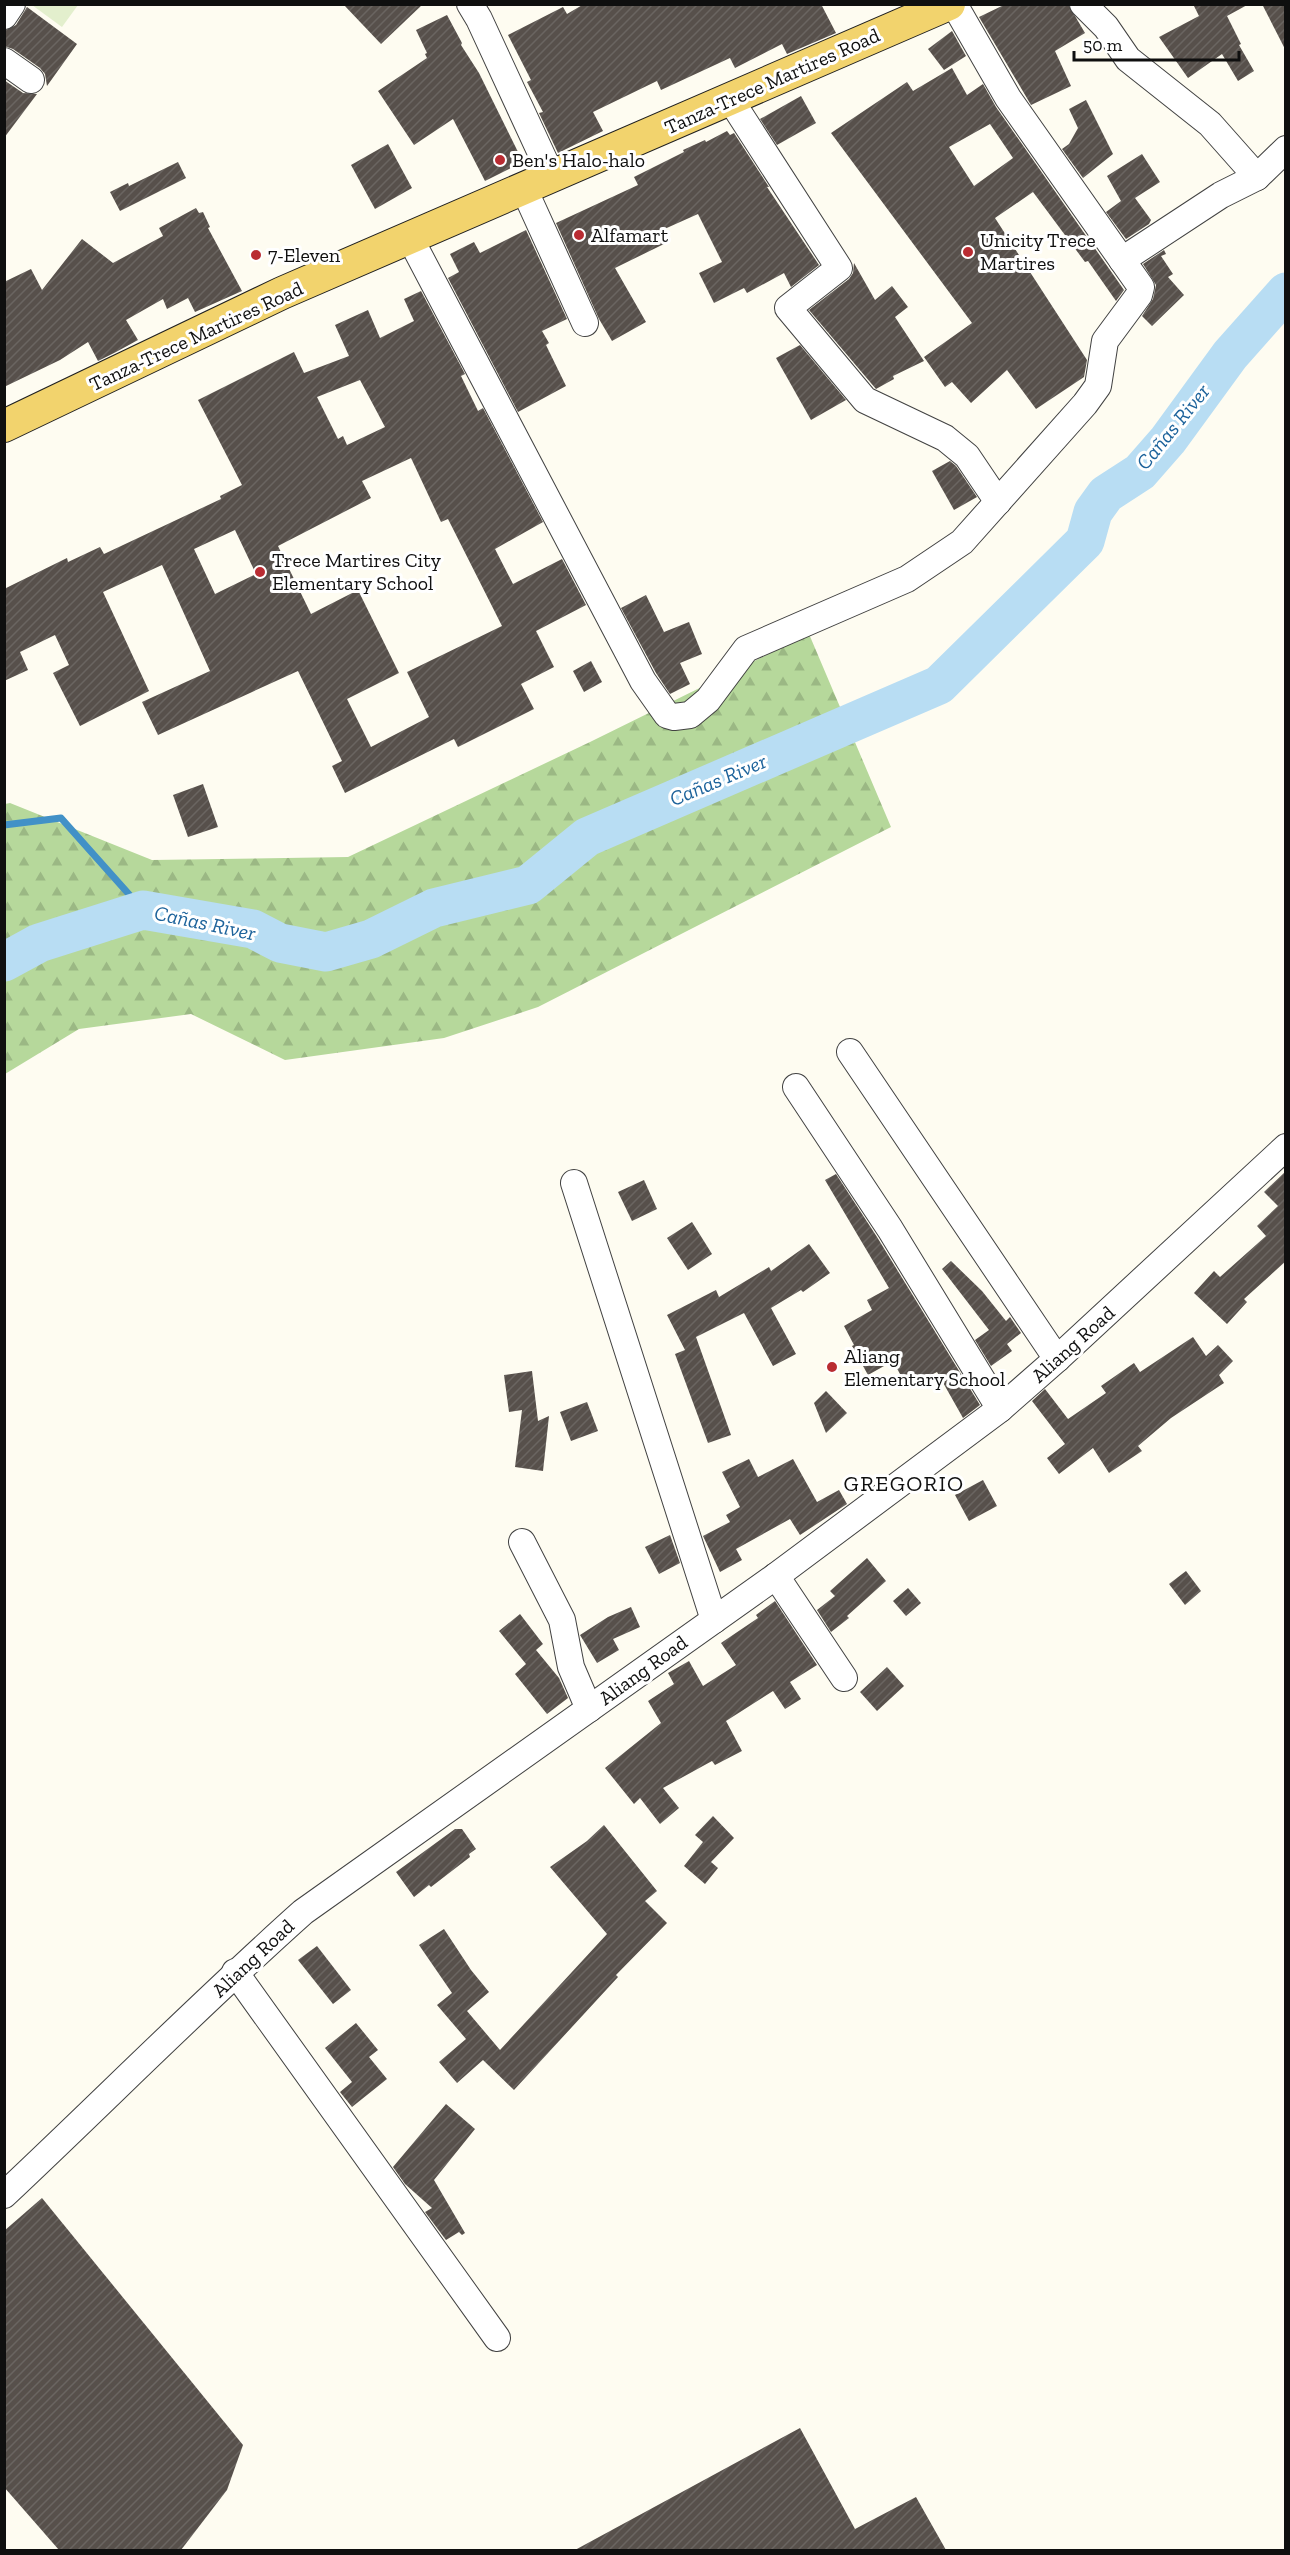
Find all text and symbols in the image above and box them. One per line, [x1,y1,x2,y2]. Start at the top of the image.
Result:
street label: Tanza-Trece Martires Road [661,23,883,139]
scale bar [1074,24,1239,62]
text: 50 m [1083,34,1123,56]
place label: Ben's Halo-halo [512,148,645,172]
marker: Ben's Halo-halo [493,153,507,167]
place label: Alfamart [591,223,669,247]
marker: Alfamart [572,228,586,242]
place label: Unicity Trece Martires [980,228,1096,275]
place label: 7-Eleven [268,243,341,267]
marker: Unicity Trece Martires [961,245,975,259]
marker: 7-Eleven [249,248,263,262]
street label: Tanza-Trece Martires Road [85,276,307,396]
water label: Cañas River [1131,378,1215,475]
place label: Trece Martires City Elementary School [272,548,442,595]
marker: Trece Martires City Elementary School [253,565,267,579]
water label: Cañas River [666,748,771,811]
water label: Cañas River [152,900,259,946]
street label: Aliang Road [1027,1300,1120,1388]
place label: Aliang Elementary School [844,1344,1005,1391]
marker: Aliang Elementary School [825,1360,839,1374]
district label: GREGORIO [843,1470,965,1497]
street label: Aliang Road [594,1630,692,1710]
street label: Aliang Road [207,1914,299,2002]

